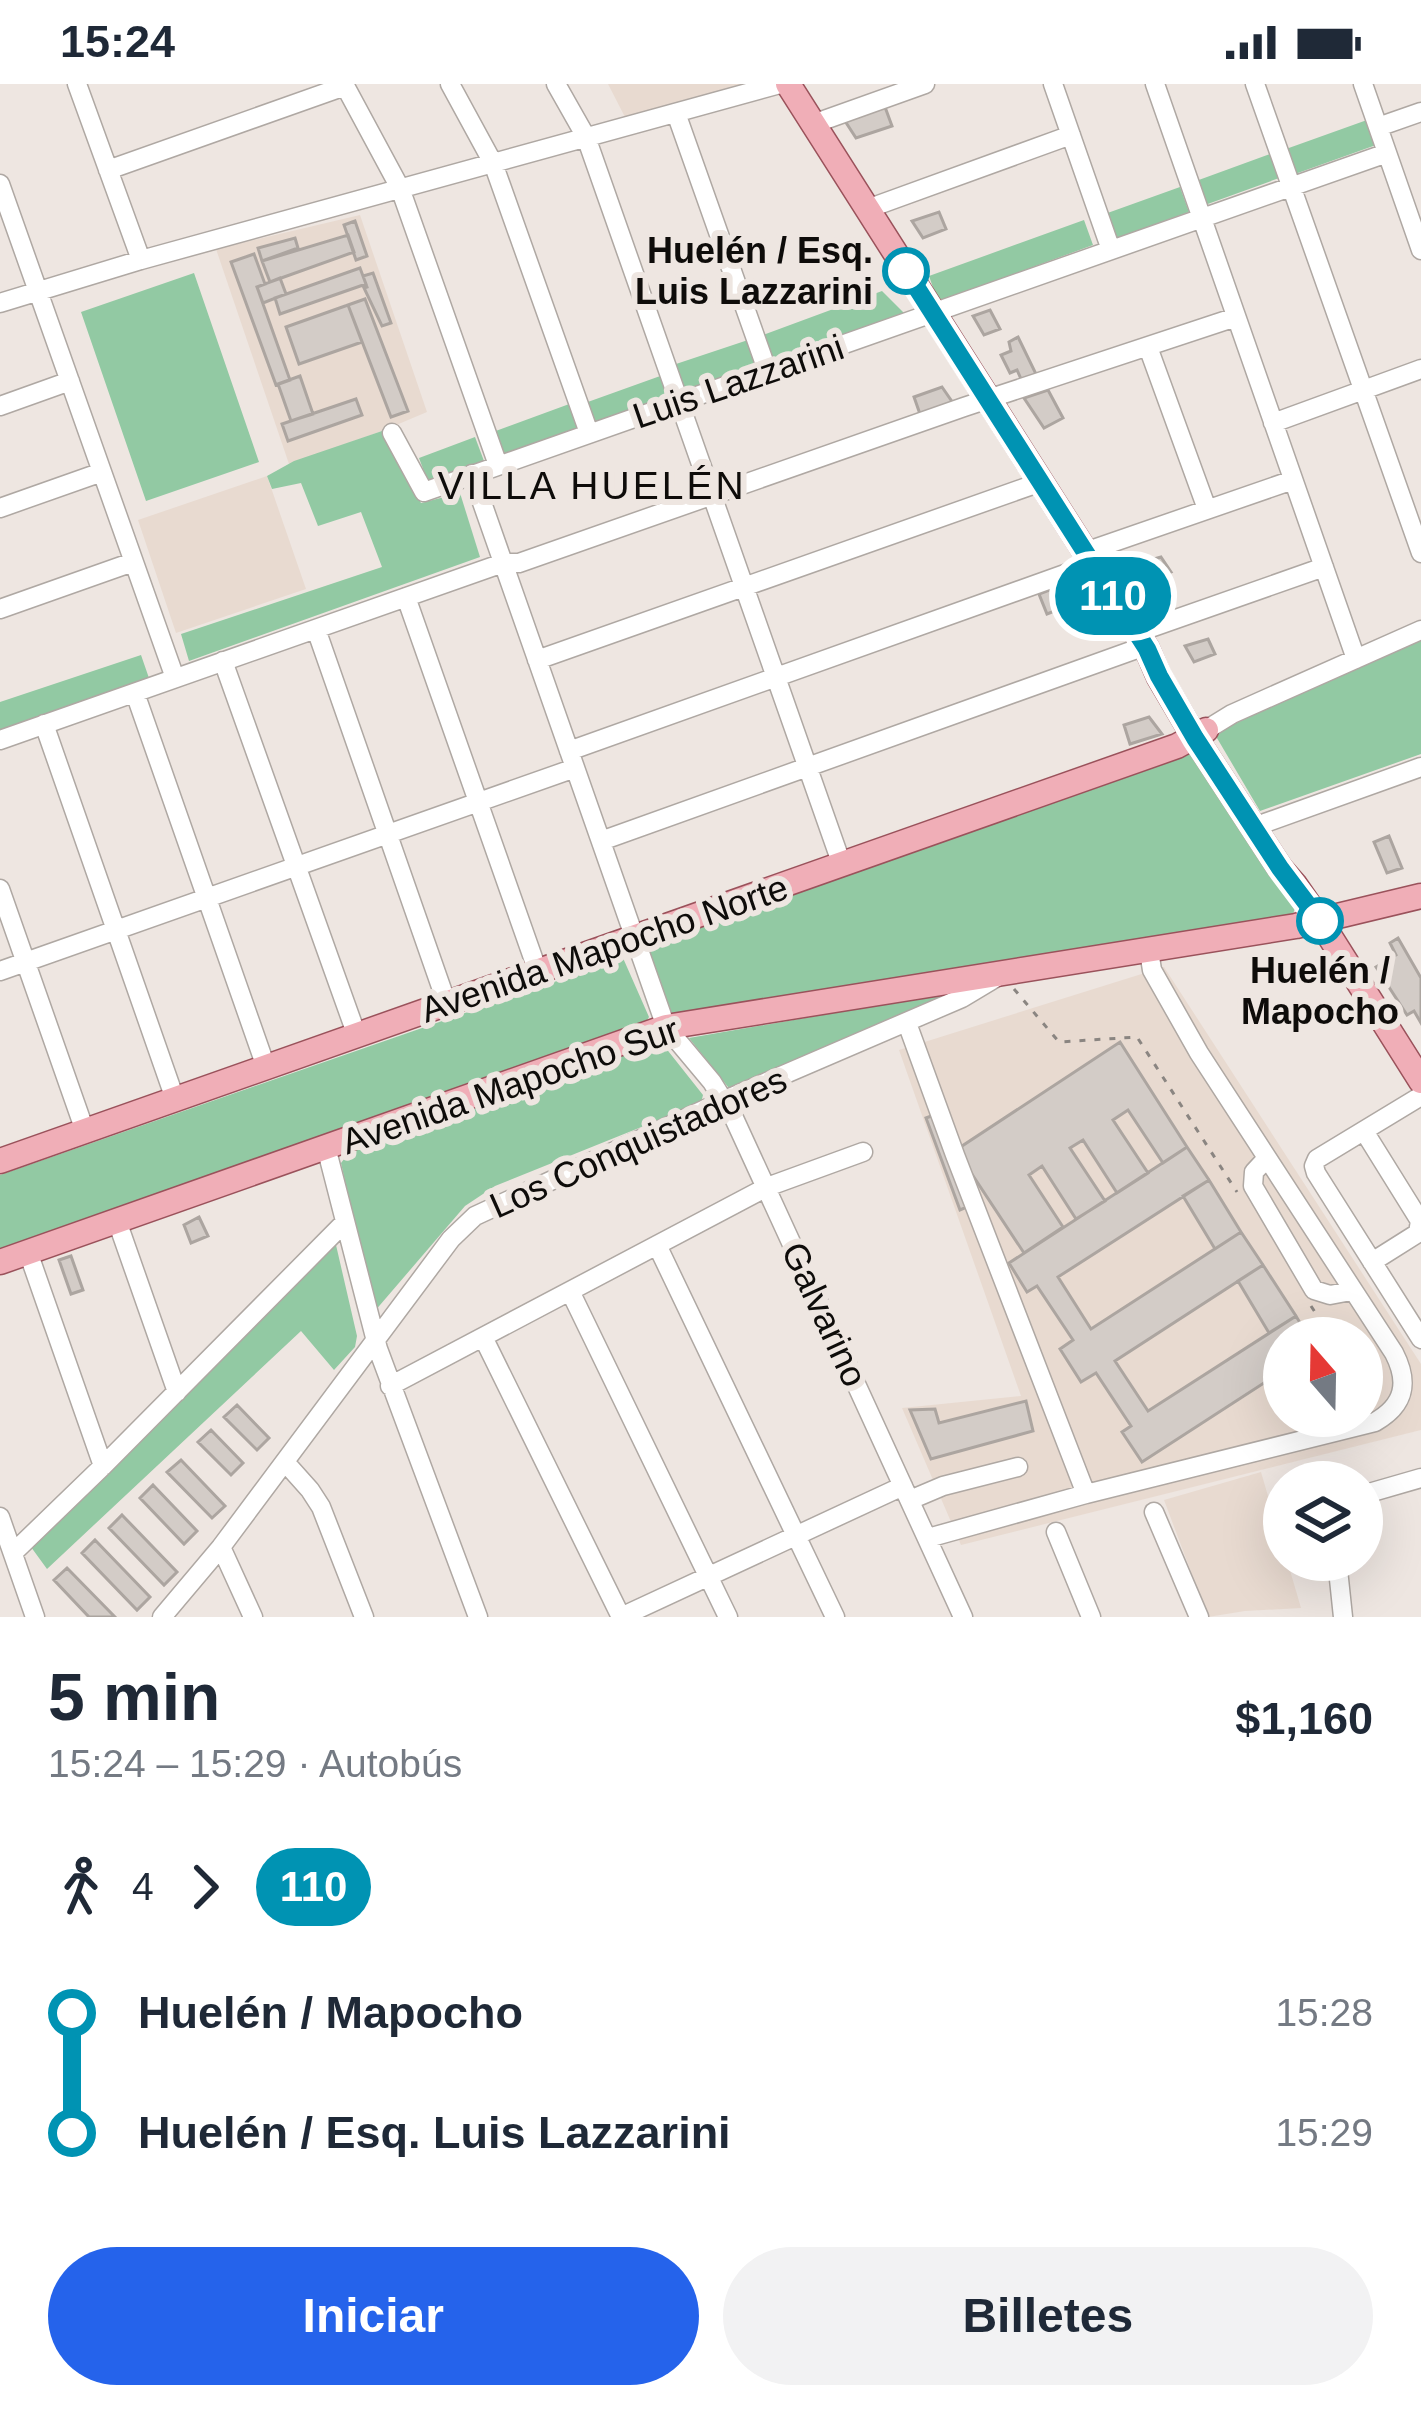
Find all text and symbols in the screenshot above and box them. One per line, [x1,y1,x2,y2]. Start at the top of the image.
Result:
text: 15:24 [60,16,175,67]
place label: Huelén / Esq. Luis Lazzarini [635,230,873,312]
marker: Huelén / Esq. Luis Lazzarini [884,249,928,293]
street label: Luis Lazzarini [627,326,849,437]
district label: VILLA HUELÉN [437,464,747,507]
line badge: 110 [1044,557,1182,635]
text: 110 [1079,572,1147,619]
street label: Avenida Mapocho Norte [415,866,793,1031]
marker: Huelén / Mapocho [1298,899,1342,943]
place label: Huelén / Mapocho [1241,950,1399,1032]
street label: Avenida Mapocho Sur [336,1009,684,1162]
street label: Los Conquistadores [484,1059,793,1226]
street label: Galvarino [773,1236,876,1393]
north arrow [1263,1317,1383,1437]
map controls [1263,1317,1383,1581]
button: layers [1263,1461,1383,1581]
text: 5 min [48,1660,220,1734]
text: $1,160 [1235,1693,1373,1744]
text: 15:24 – 15:29 · Autobús [48,1742,462,1785]
icon: walk [48,1854,114,1920]
icon: forward [172,1854,238,1920]
text: 110 [280,1863,347,1910]
text: 4 [132,1865,154,1908]
text: Huelén / Mapocho [138,1987,523,2038]
text: 15:28 [1275,1991,1373,2034]
text: Huelén / Esq. Luis Lazzarini [138,2107,731,2158]
text: 15:29 [1275,2111,1373,2154]
button: Iniciar [48,2247,699,2385]
button: Billetes [723,2247,1373,2385]

